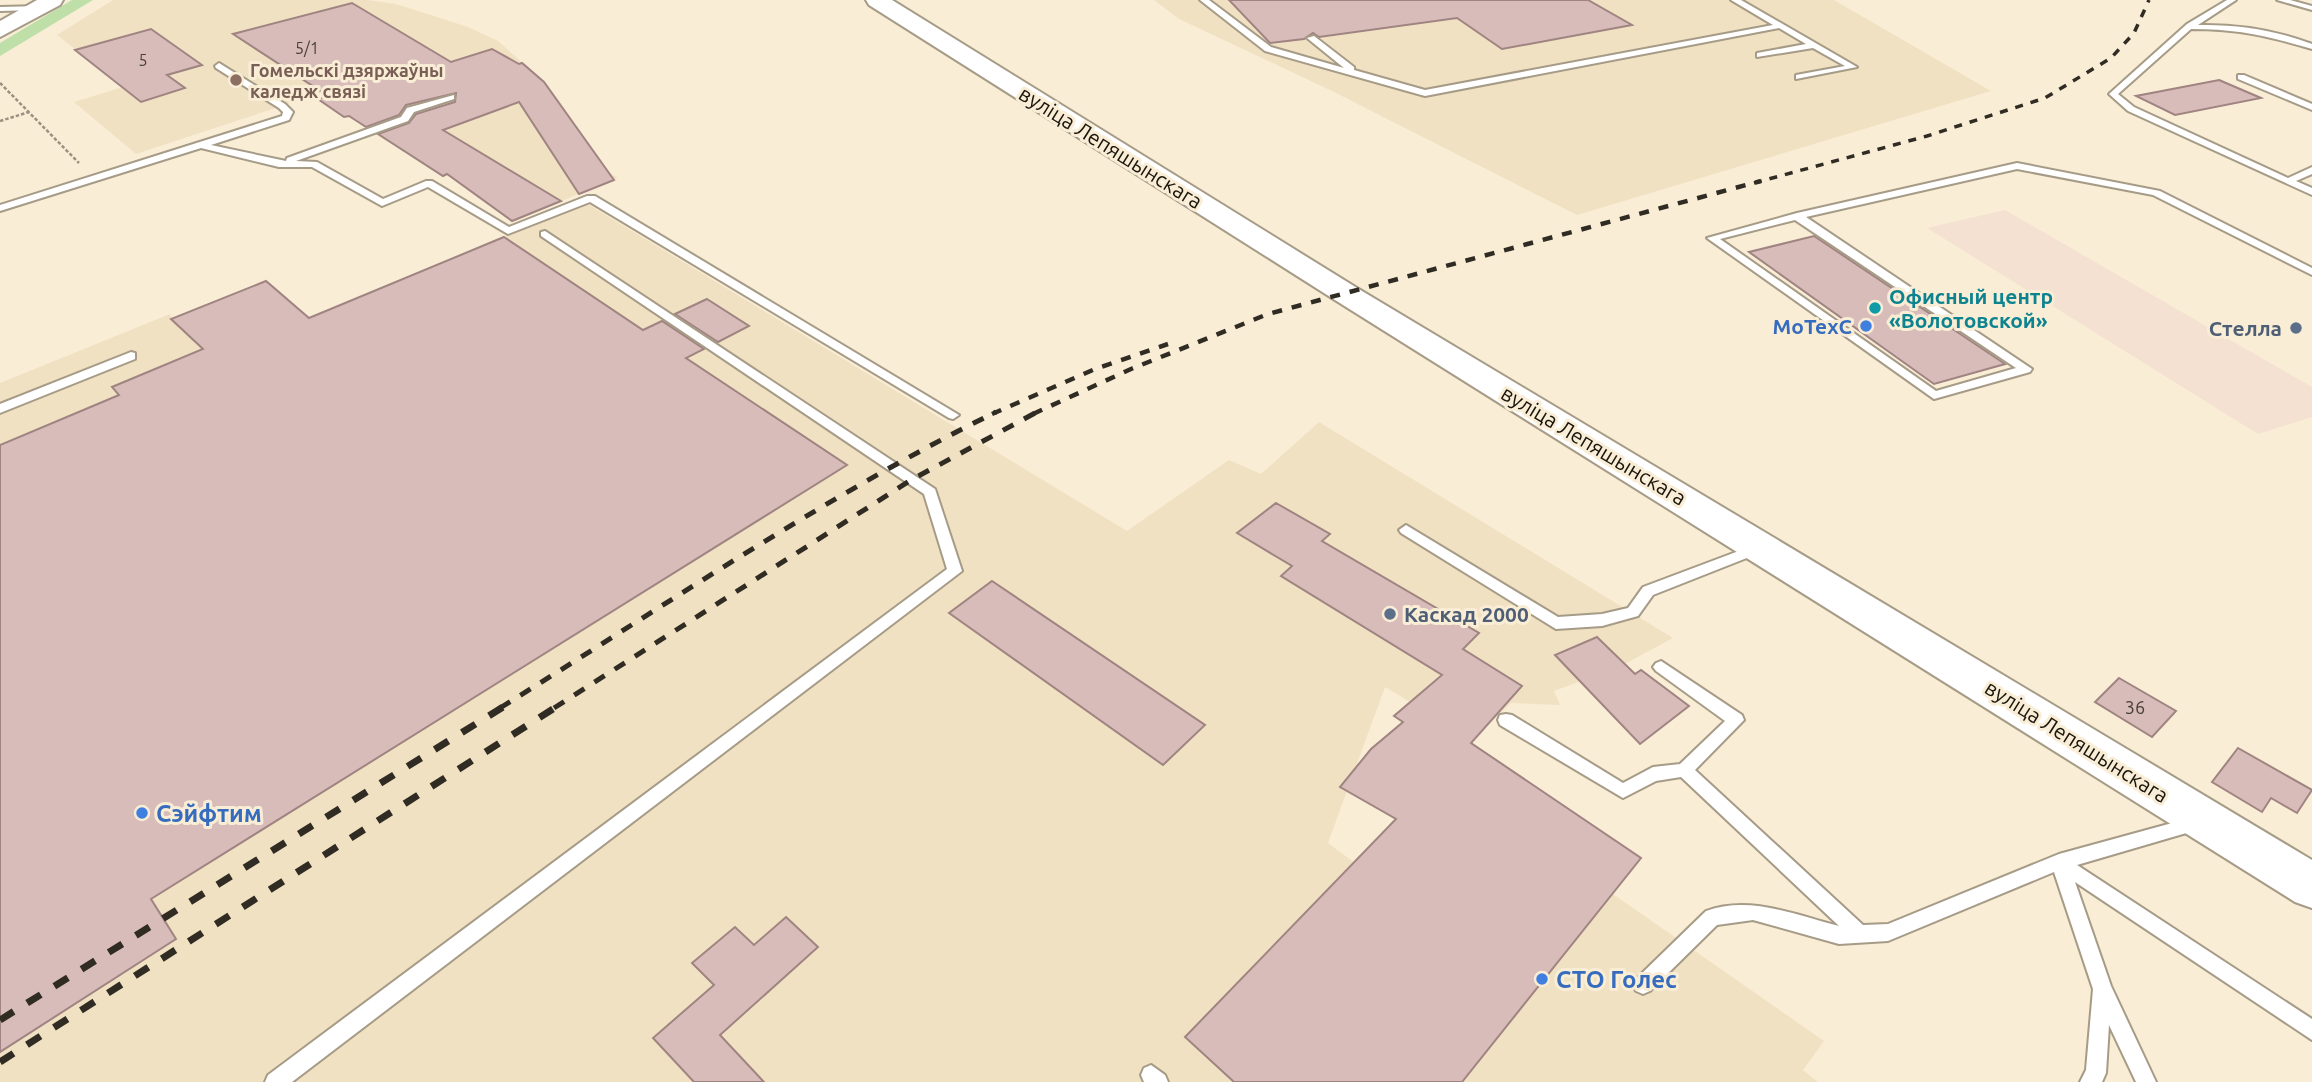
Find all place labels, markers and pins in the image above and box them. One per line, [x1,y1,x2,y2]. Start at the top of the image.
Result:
place label: Гомельскі дзяржаўны каледж связі [250,60,444,101]
marker: Гомельскі дзяржаўны каледж связі [228,72,244,88]
place label: Офисный центр «Волотовской» [1889,284,2053,332]
marker: Офисный центр «Волотовской» [1867,300,1883,316]
place label: MoTexC [1773,314,1852,338]
place label: Стелла [2209,316,2282,340]
marker: MoTexC [1858,318,1874,334]
marker: Стелла [2288,320,2304,336]
place label: Каскад 2000 [1404,602,1529,626]
marker: Каскад 2000 [1382,606,1398,622]
place label: Сэйфтим [156,800,262,827]
marker: Сэйфтим [134,805,150,821]
place label: СТО Голес [1556,966,1677,993]
marker: СТО Голес [1534,971,1550,987]

